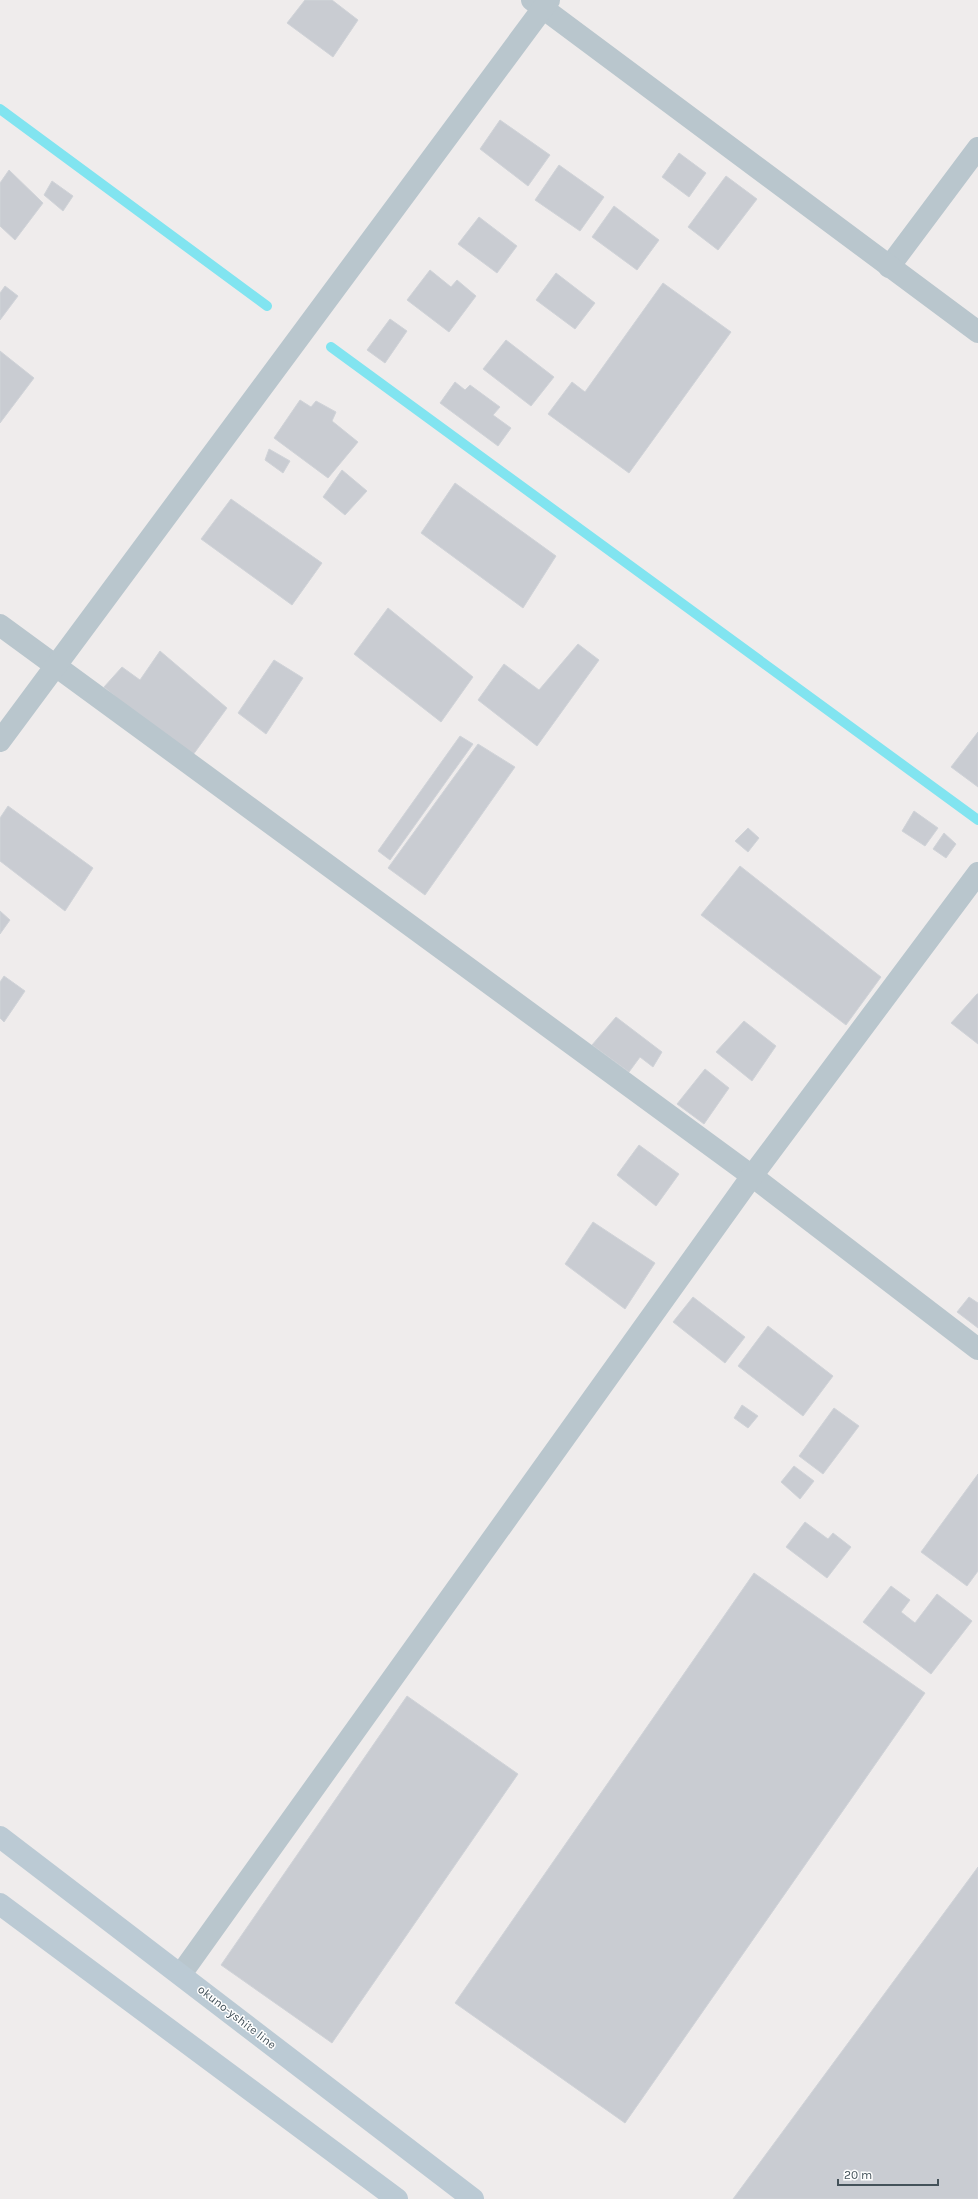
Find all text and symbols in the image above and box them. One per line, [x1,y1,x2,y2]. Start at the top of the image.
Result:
street label: okuno-yshite line [195,1982,279,2052]
scale bar [838,2161,938,2187]
text: 20 m [844,2168,872,2182]

